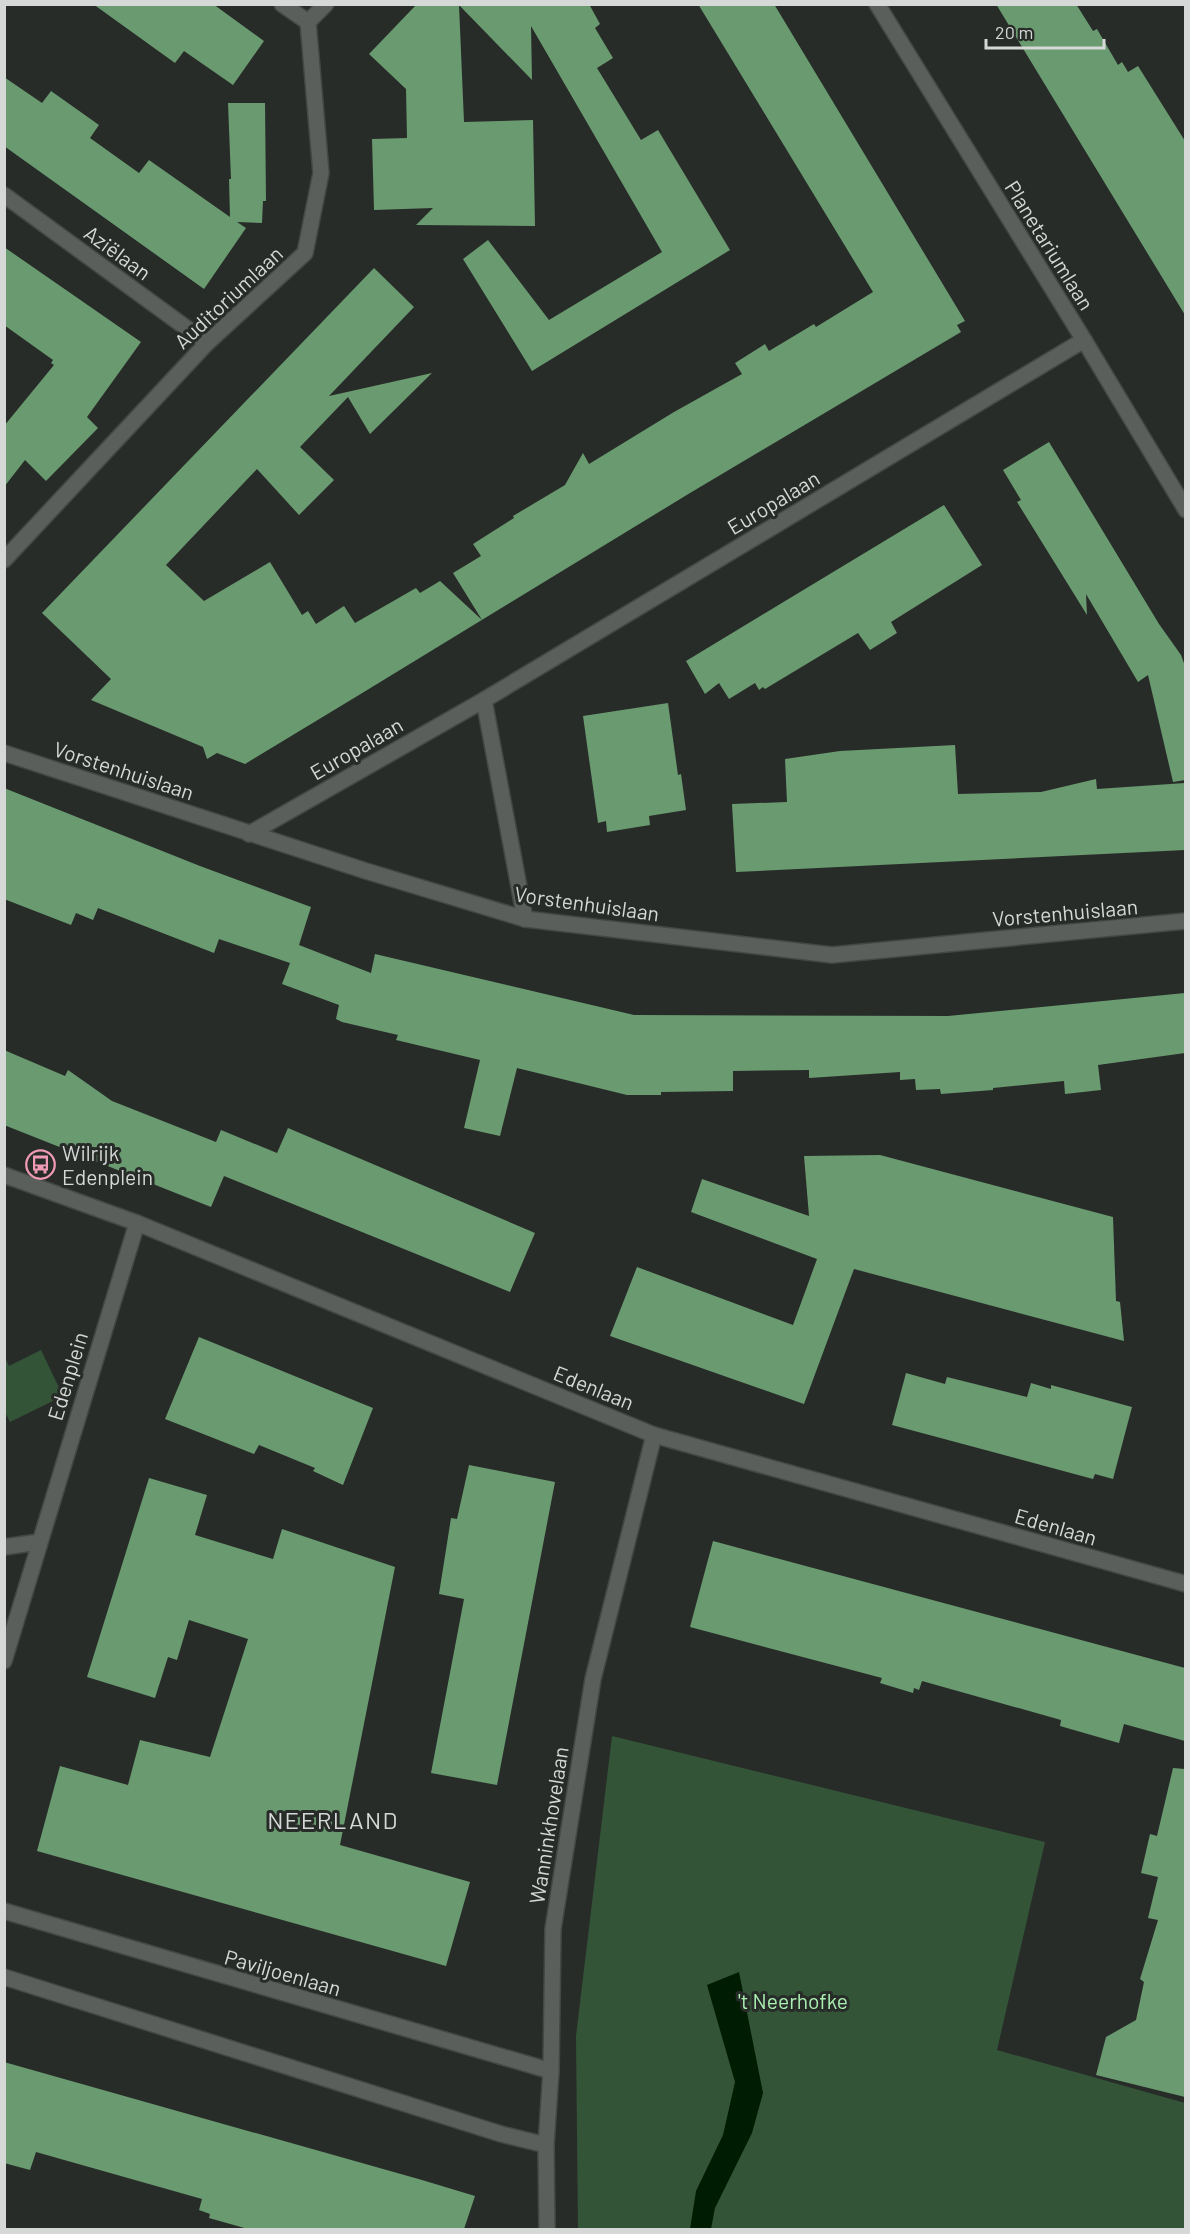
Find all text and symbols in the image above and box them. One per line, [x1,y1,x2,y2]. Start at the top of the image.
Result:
scale bar [986,12,1104,50]
text: 20 m [995,21,1033,43]
street label: Planetariumlaan [1000,176,1100,314]
street label: Aziëlaan [80,219,156,285]
street label: Auditoriumlaan [169,241,287,353]
street label: Europalaan [722,465,824,539]
street label: Europalaan [305,711,407,785]
street label: Vorstenhuislaan [51,736,197,804]
street label: Vorstenhuislaan [513,880,661,926]
street label: Vorstenhuislaan [991,893,1139,931]
place label: Wilrijk Edenplein [62,1140,153,1189]
bus stop icon: Wilrijk Edenplein [25,1148,57,1180]
street label: Edenplein [42,1329,92,1423]
street label: Edenlaan [550,1360,638,1414]
street label: Edenlaan [1012,1502,1100,1550]
street label: Wanninkhovelaan [523,1745,573,1905]
district label: NEERLAND [267,1805,399,1834]
street label: Paviljoenlaan [222,1943,344,2001]
park label: 't Neerhofke [738,1988,848,2013]

